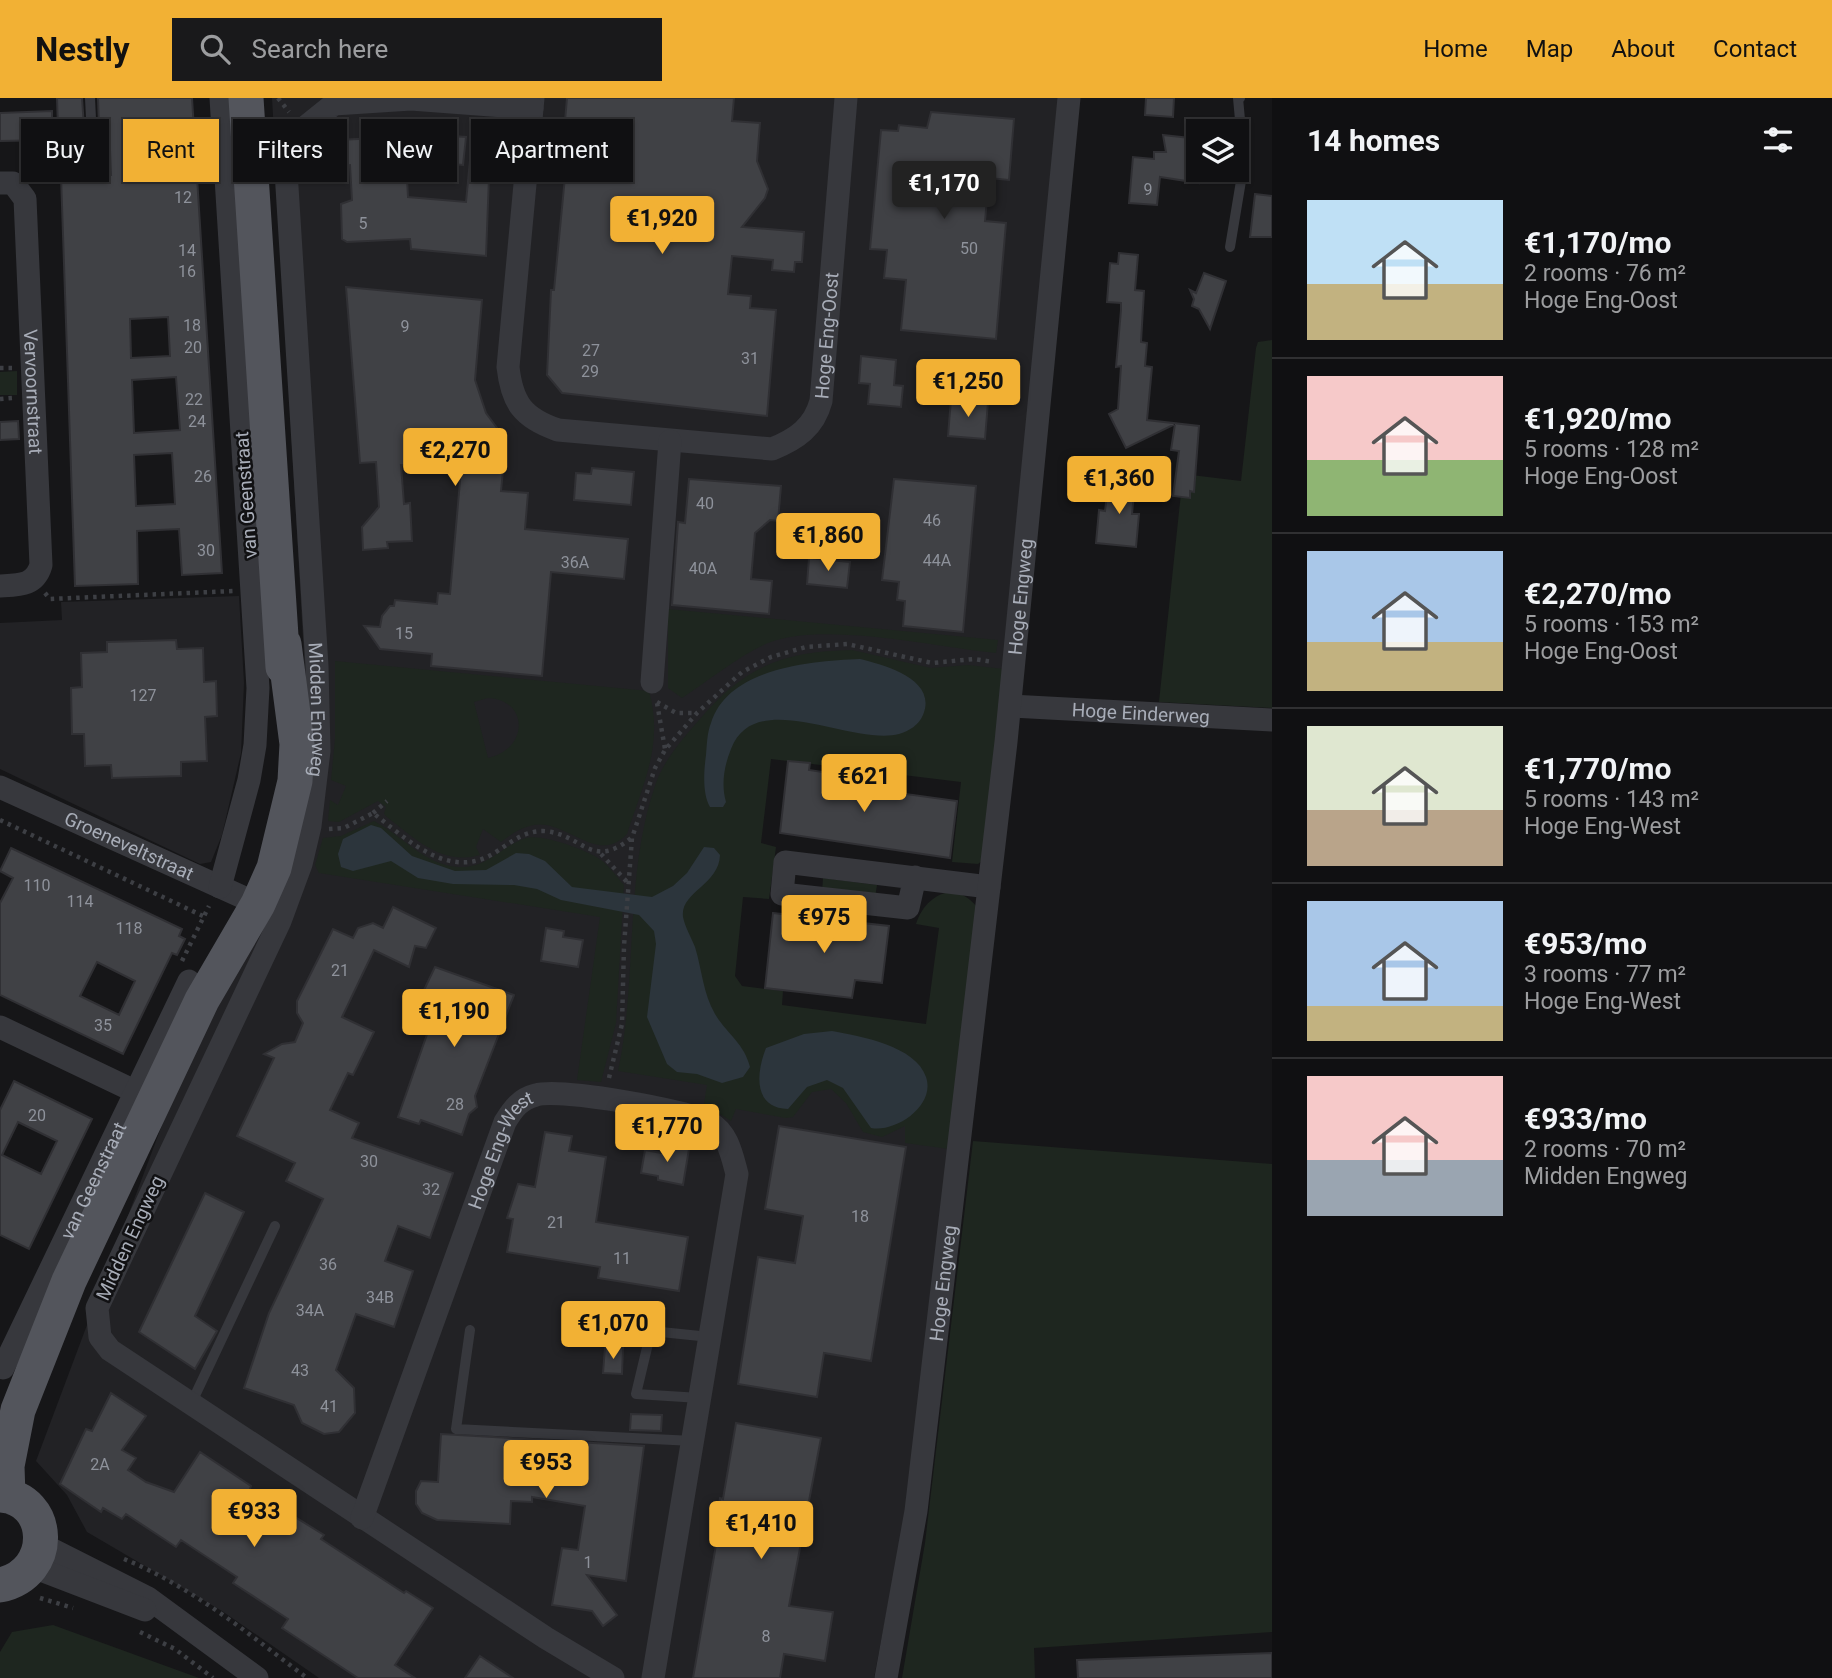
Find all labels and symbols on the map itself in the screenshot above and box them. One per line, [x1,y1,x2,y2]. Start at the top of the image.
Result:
pin: €1,170 [887,162,1001,221]
house number: 9 [1144,180,1153,199]
house number: 12 [174,188,192,207]
pin: €1,920 [605,197,719,256]
house number: 5 [359,214,368,233]
house number: 50 [960,239,978,258]
house number: 14 [178,241,196,260]
house number: 16 [178,262,196,281]
street label: Hoge Eng-Oost [810,271,843,400]
house number: 18 [183,316,201,335]
house number: 9 [401,317,410,336]
street label: Vervoornstraat [19,329,48,455]
house number: 20 [184,338,202,357]
house number: 27 [582,341,600,360]
house number: 31 [741,349,759,368]
pin: €1,250 [911,360,1025,419]
house number: 29 [581,362,599,381]
house number: 22 [185,390,203,409]
house number: 24 [188,412,206,431]
pin: €2,270 [398,428,512,488]
street label: van Geenstraat [230,431,262,559]
pin: €1,360 [1062,456,1176,516]
house number: 26 [194,467,212,486]
house number: 40 [696,494,714,513]
house number: 46 [923,511,941,530]
pin: €1,860 [771,514,885,573]
street label: Hoge Engweg [1003,537,1037,656]
house number: 30 [197,541,215,560]
house number: 44A [923,551,952,570]
house number: 36A [561,553,590,572]
house number: 40A [689,559,718,578]
house number: 15 [395,624,413,643]
street label: Midden Engweg [304,642,331,778]
house number: 127 [130,686,156,705]
street label: Hoge Einderweg [1071,698,1210,728]
pin: €621 [823,754,905,814]
street label: Groeneveltstraat [61,806,198,885]
house number: 110 [24,876,50,895]
house number: 114 [67,892,93,911]
pin: €975 [783,896,865,955]
house number: 118 [116,919,142,938]
house number: 21 [331,961,349,980]
pin: €1,190 [397,990,511,1049]
house number: 35 [94,1016,112,1035]
street label: Hoge Eng-West [463,1086,536,1212]
house number: 28 [446,1095,464,1114]
pin: €1,770 [610,1104,724,1164]
house number: 20 [28,1106,46,1125]
street label: van Geenstraat [55,1118,131,1243]
house number: 30 [360,1152,378,1171]
street label: Midden Engweg [91,1172,169,1304]
house number: 32 [422,1180,440,1199]
house number: 18 [851,1207,869,1226]
house number: 21 [547,1213,565,1232]
street label: Hoge Engweg [924,1224,961,1343]
house number: 11 [613,1249,631,1268]
house number: 36 [319,1255,337,1274]
house number: 34B [366,1288,394,1307]
house number: 34A [296,1301,325,1320]
pin: €1,070 [556,1302,670,1361]
house number: 43 [291,1361,309,1380]
house number: 41 [320,1397,338,1416]
pin: €953 [505,1440,587,1500]
house number: 2A [90,1455,110,1474]
pin: €933 [213,1490,295,1549]
pin: €1,410 [704,1502,818,1561]
house number: 1 [584,1553,593,1572]
house number: 8 [762,1627,771,1646]

